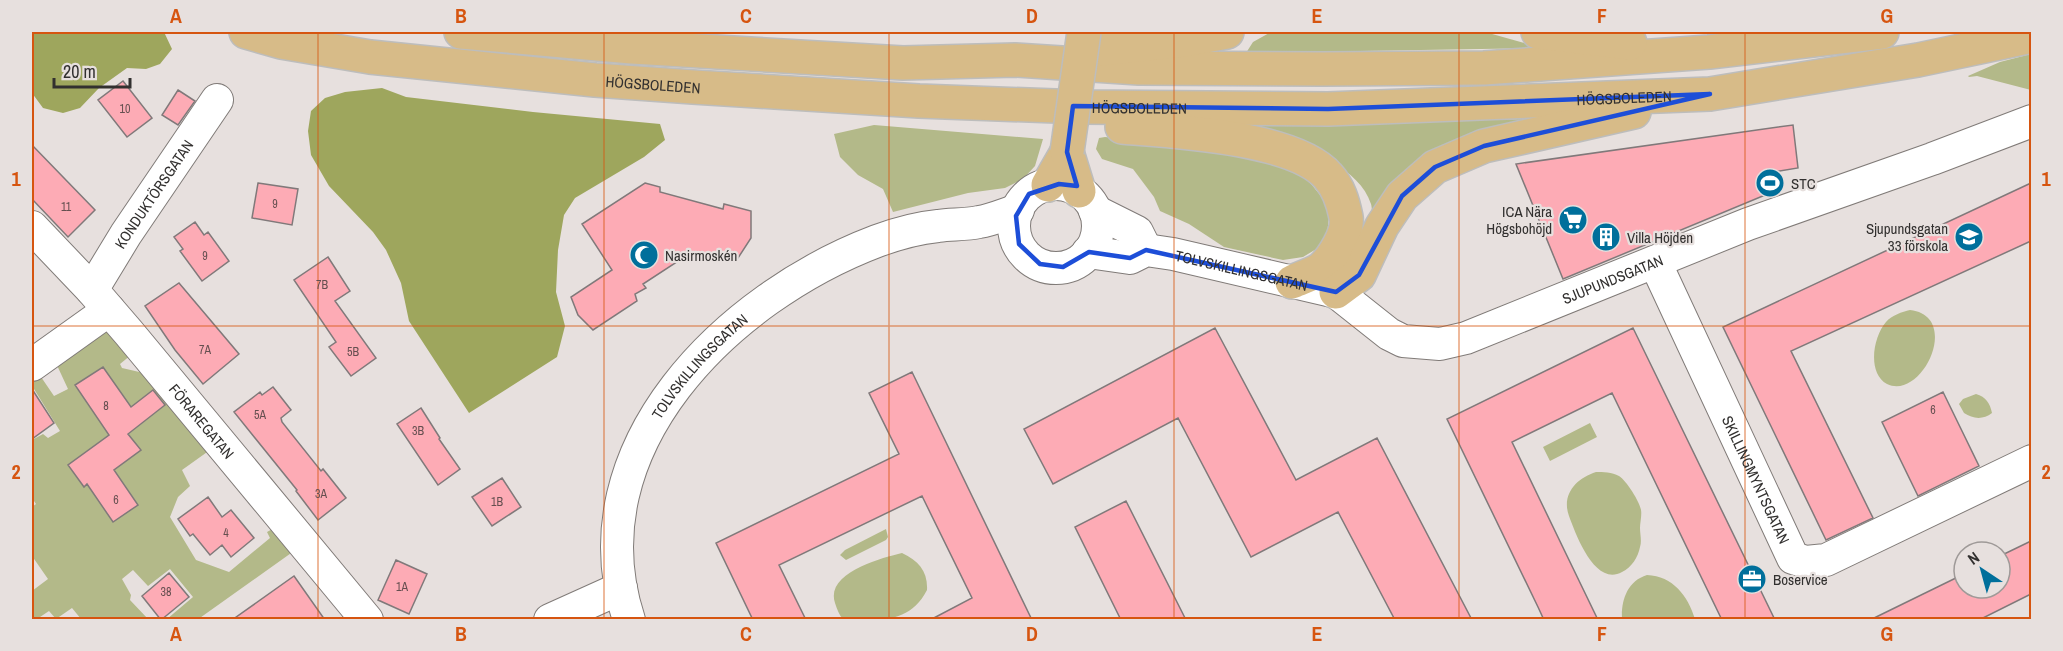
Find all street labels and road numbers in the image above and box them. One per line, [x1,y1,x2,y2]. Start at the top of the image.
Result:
street label: HÖGSBOLEDEN [605,70,701,98]
street label: HÖGSBOLEDEN [1576,85,1672,110]
street label: HÖGSBOLEDEN [1092,97,1187,118]
street label: KONDUKTÖRSGATAN [109,135,198,252]
street label: TOLVSKILLINGSGATAN [1173,244,1310,296]
street label: SJUPUNDSGATAN [1559,249,1666,309]
street label: TOLVSKILLINGSGATAN [646,309,752,423]
street label: FÖRAREGATAN [165,379,239,463]
street label: SKILLINGMYNTSGATAN [1717,412,1795,547]

